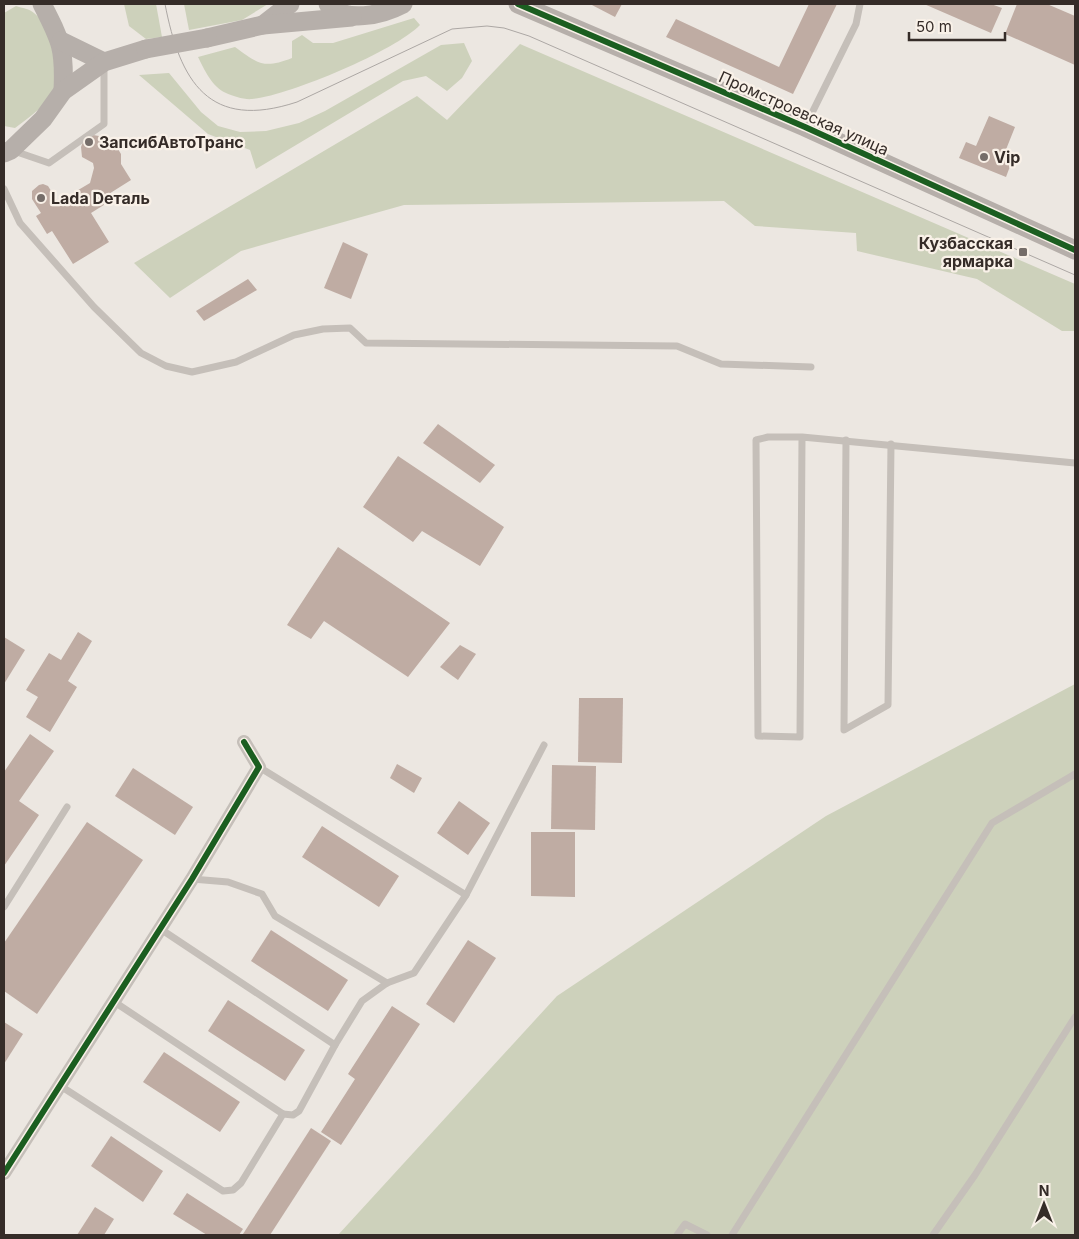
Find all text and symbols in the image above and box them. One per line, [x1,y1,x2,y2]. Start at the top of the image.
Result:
scale bar [909,10,1005,42]
text: 50 m [916,17,952,36]
street label: Промстроевская улица [716,66,892,160]
place label: ЗапсибАвтоТранс [99,132,244,152]
marker: ЗапсибАвтоТранс [83,136,95,148]
place label: Vip [994,147,1020,167]
marker: Vip [978,151,990,163]
place label: Lada Dеталь [51,188,150,208]
marker: Lada Dеталь [35,192,47,204]
place label: Кузбасская ярмарка [919,233,1013,271]
marker: Кузбасская ярмарка [1017,246,1029,258]
north arrow [1019,1179,1069,1229]
text: N [1039,1182,1049,1199]

